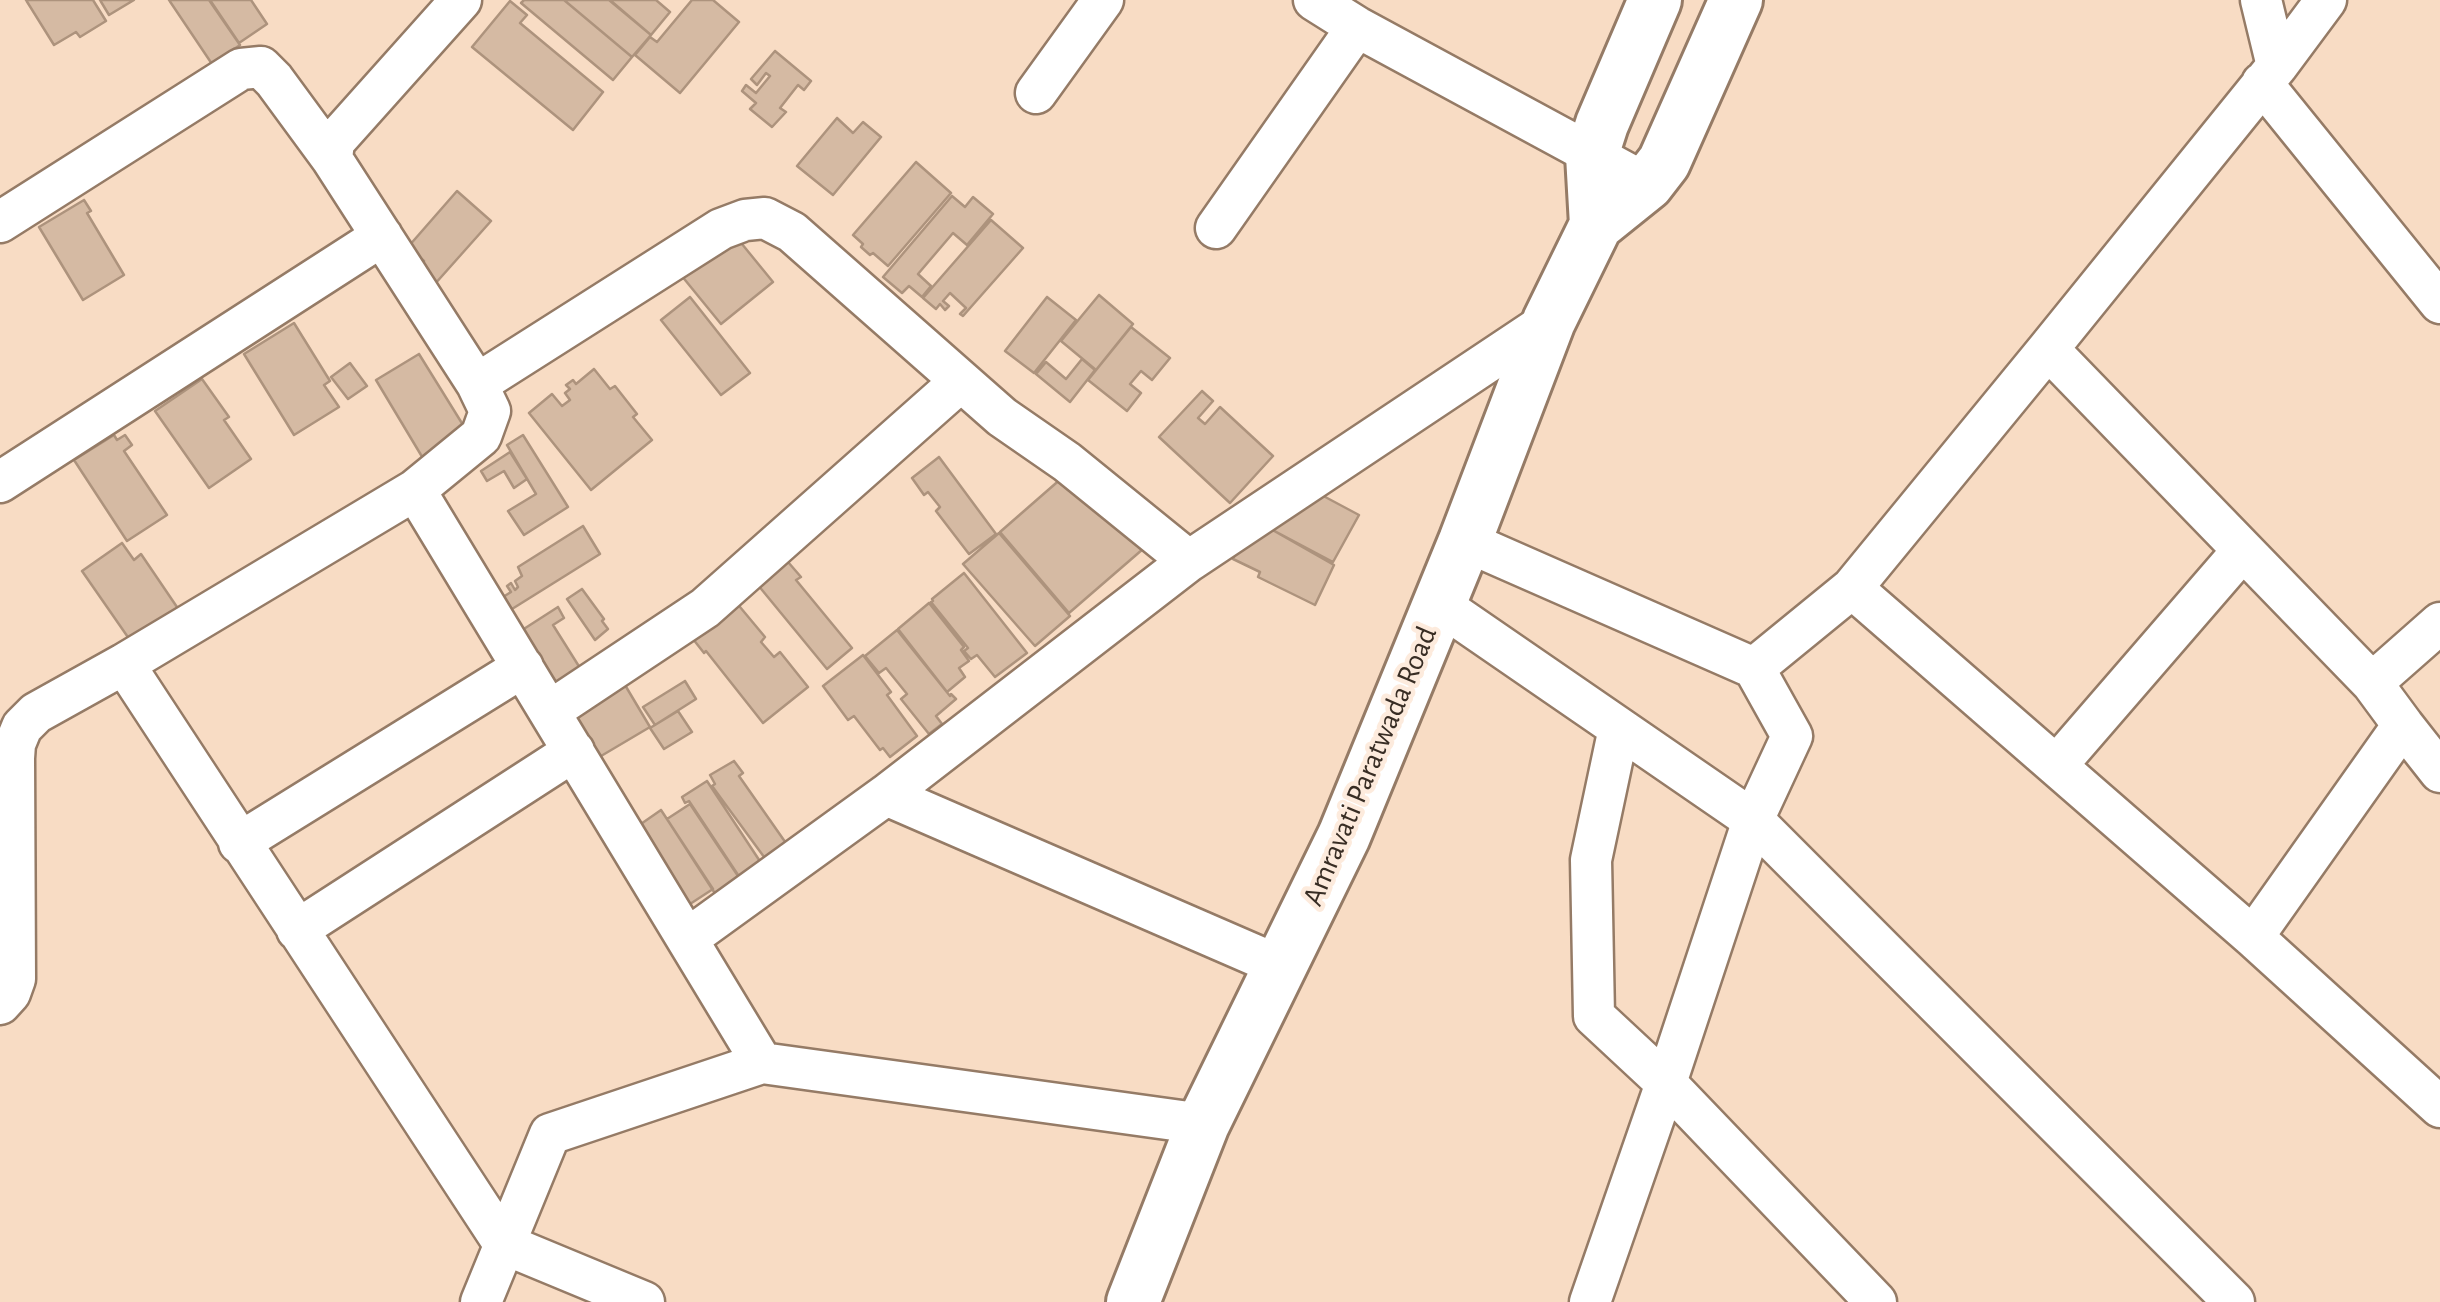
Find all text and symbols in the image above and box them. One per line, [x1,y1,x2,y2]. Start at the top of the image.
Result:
street label: Amravati Paratwada Road [1295,621,1445,911]

